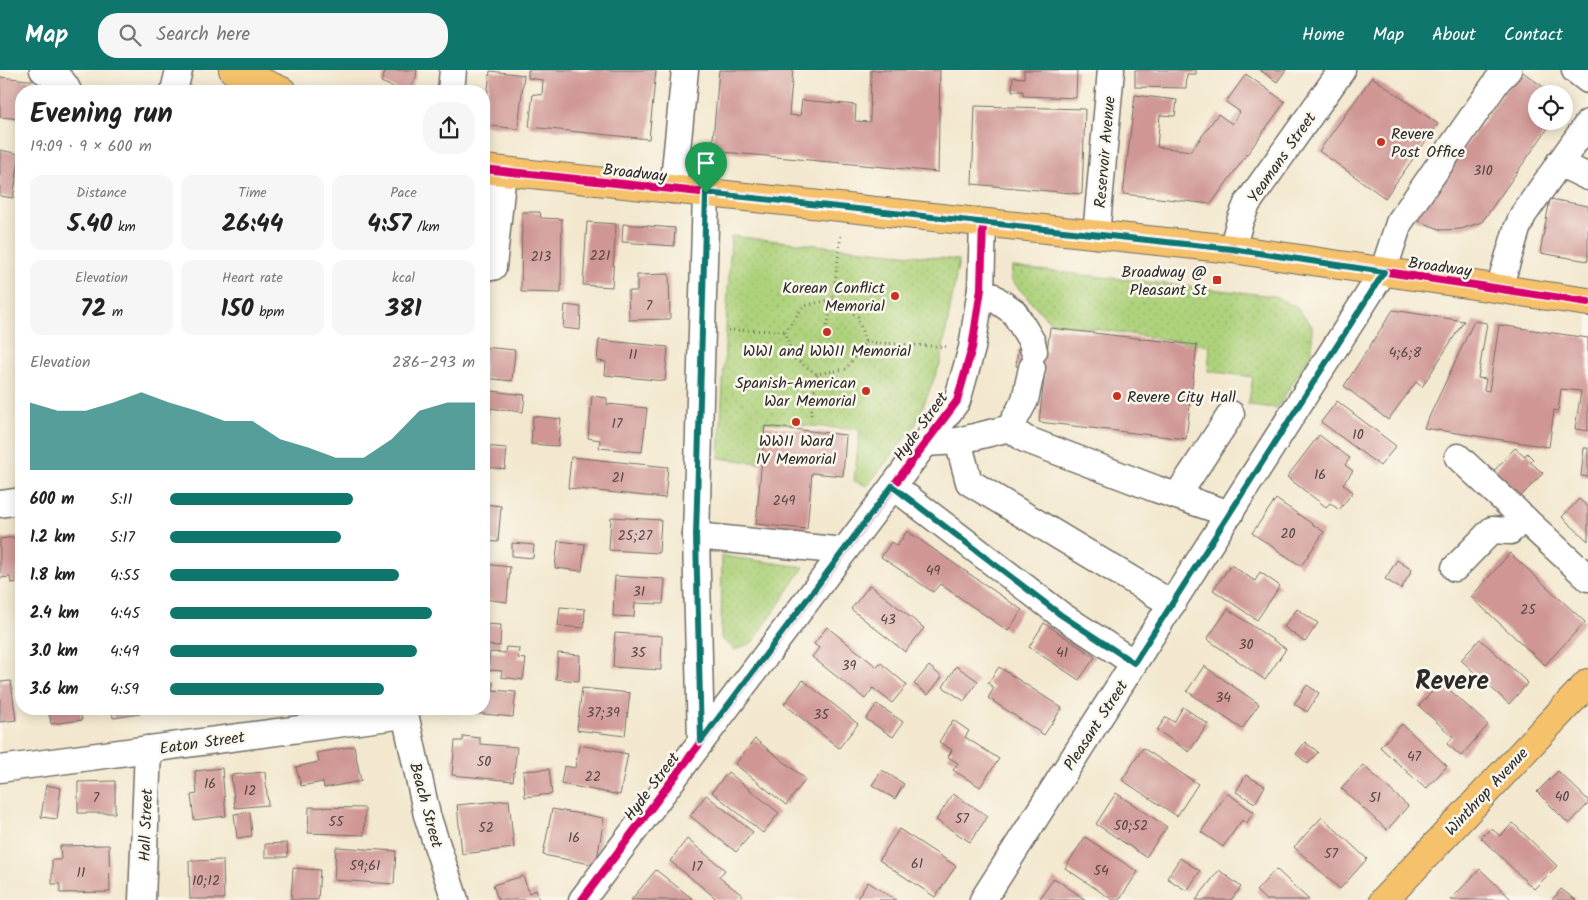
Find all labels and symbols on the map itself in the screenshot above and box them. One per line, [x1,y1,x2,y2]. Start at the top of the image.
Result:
street label: Reservoir Avenue [1088,95,1123,209]
street label: Yeamans Street [1241,106,1323,209]
place label: Revere Post Office [1391,122,1465,165]
marker: Revere Post Office [1375,136,1387,148]
pin [685,142,727,193]
street label: Broadway [602,158,668,189]
house number: 310 [1473,160,1493,182]
house number: 221 [590,245,610,267]
house number: 213 [531,246,551,268]
street label: Broadway [1406,251,1474,284]
place label: Broadway @ Pleasant St [1121,260,1208,303]
marker: Broadway @ Pleasant St [1211,274,1223,286]
place label: Korean Conflict Memorial [782,276,886,319]
marker: Korean Conflict Memorial [889,290,901,302]
house number: 7 [646,295,653,317]
marker: WWI and WWII Memorial [821,326,833,338]
place label: WWI and WWII Memorial [743,339,911,364]
house number: 4;6;8 [1389,342,1422,364]
house number: 11 [629,344,637,366]
place label: Spanish-American War Memorial [735,371,856,414]
marker: Spanish-American War Memorial [860,385,872,397]
place label: Revere City Hall [1127,385,1236,410]
street label: Hyde Street [887,386,955,467]
marker: Revere City Hall [1111,390,1123,402]
house number: 17 [612,413,623,435]
marker: WWII Ward IV Memorial [790,416,802,428]
house number: 10 [1352,424,1364,446]
place label: WWII Ward IV Memorial [756,429,836,472]
house number: 16 [1314,464,1326,486]
house number: 21 [612,467,624,489]
house number: 249 [773,490,796,512]
house number: 20 [1280,523,1296,545]
house number: 25;27 [618,525,653,547]
house number: 49 [926,560,940,582]
house number: 31 [633,581,645,603]
house number: 25 [1520,599,1537,621]
house number: 43 [880,609,896,631]
house number: 30 [1239,634,1254,656]
house number: 35 [630,642,647,664]
house number: 41 [1056,642,1068,664]
house number: 39 [842,655,857,677]
district label: Revere [1415,661,1489,703]
street label: Pleasant Street [1058,675,1135,776]
house number: 34 [1215,687,1231,709]
house number: 37;39 [586,702,620,724]
house number: 35 [813,704,830,726]
street label: Eaton Street [158,725,247,762]
street label: Winthrop Avenue [1439,742,1535,842]
house number: 47 [1407,746,1422,768]
street label: Hyde Street [618,747,687,827]
house number: 50 [477,751,491,773]
street label: Beach Street [402,760,449,852]
house number: 22 [585,766,601,788]
house number: 16 [204,773,216,795]
house number: 12 [244,780,256,802]
house number: 40 [1555,786,1569,808]
house number: 7 [93,787,100,809]
street label: Hall Street [133,787,160,862]
house number: 51 [1369,787,1381,809]
house number: 57 [955,808,970,830]
house number: 55 [328,811,345,833]
house number: 50;52 [1114,815,1148,837]
house number: 52 [478,817,494,839]
house number: 16 [568,827,580,849]
house number: 57 [1324,843,1339,865]
house number: 61 [911,853,923,875]
house number: 59;61 [350,855,380,877]
house number: 17 [692,856,703,878]
house number: 54 [1093,860,1109,882]
house number: 11 [77,862,85,884]
house number: 10;12 [192,870,220,892]

